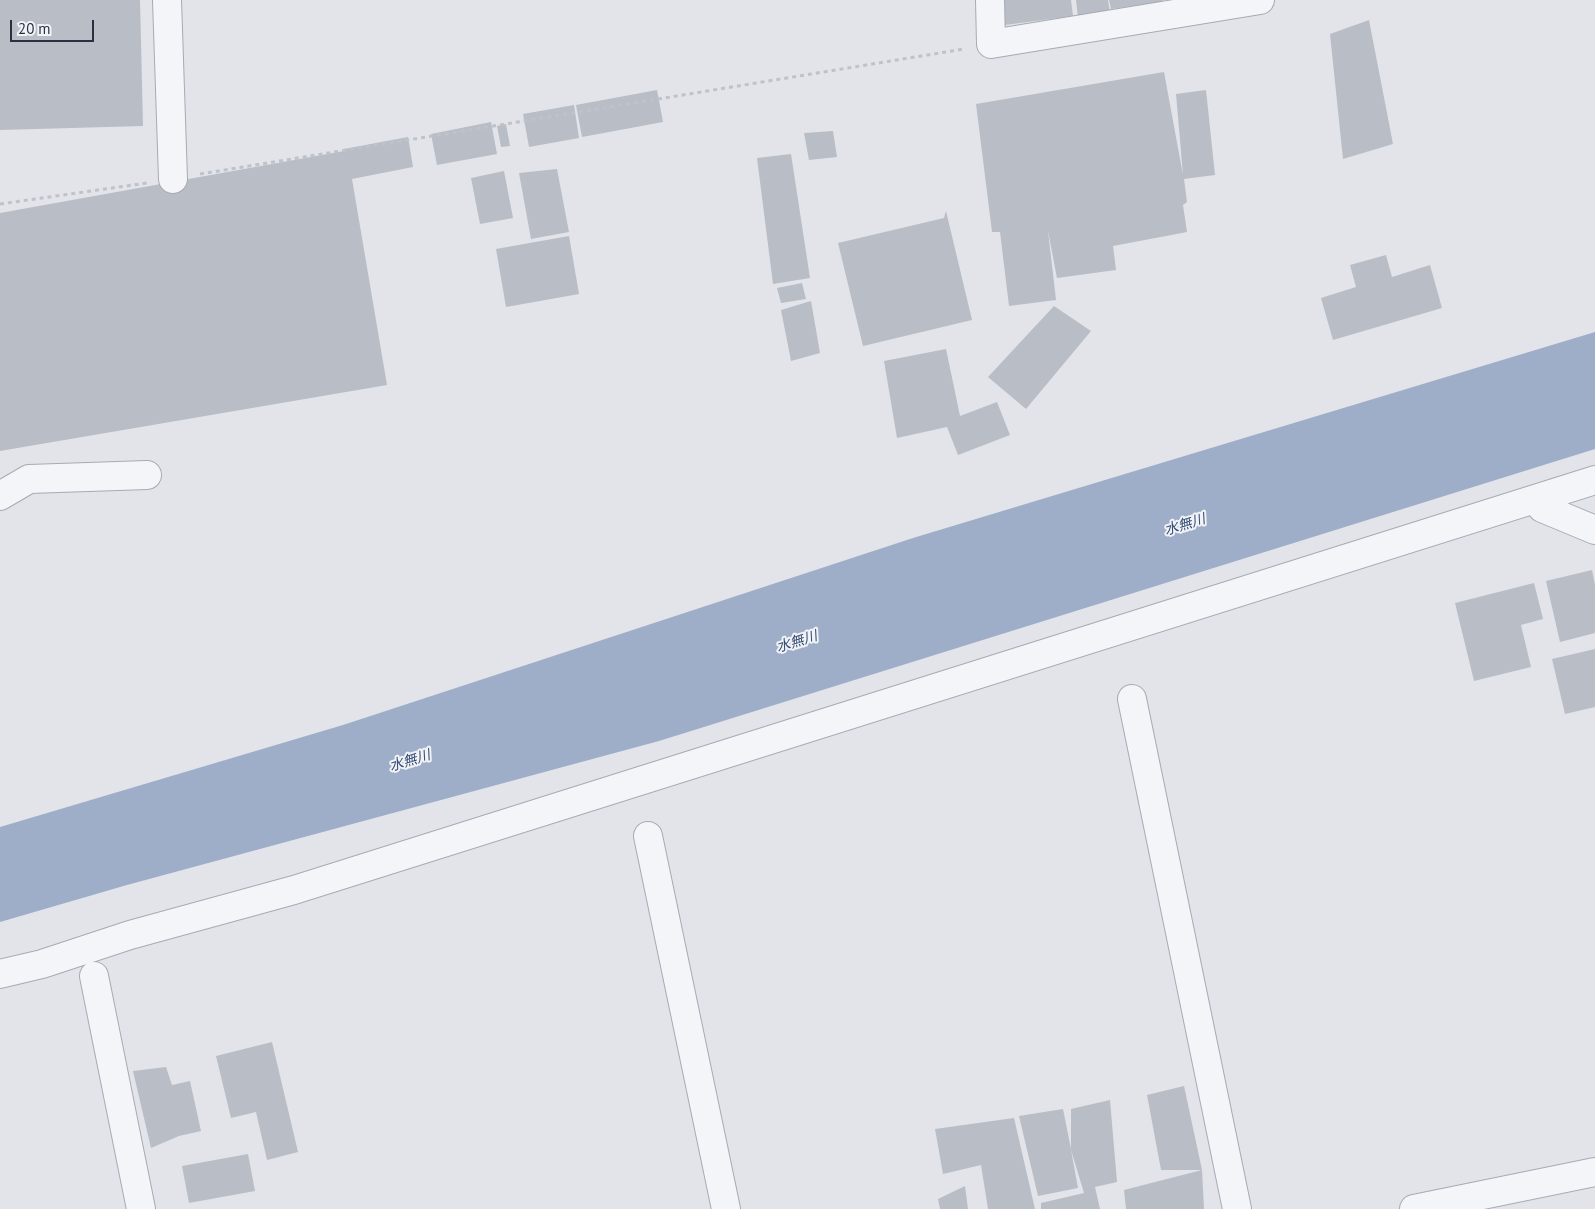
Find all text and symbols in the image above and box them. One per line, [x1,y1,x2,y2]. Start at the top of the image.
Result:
scale bar [12,10,96,42]
text: 20 m [18,19,51,38]
water label: 水無川 [1162,511,1208,539]
water label: 水無川 [774,628,820,656]
water label: 水無川 [387,747,433,775]

